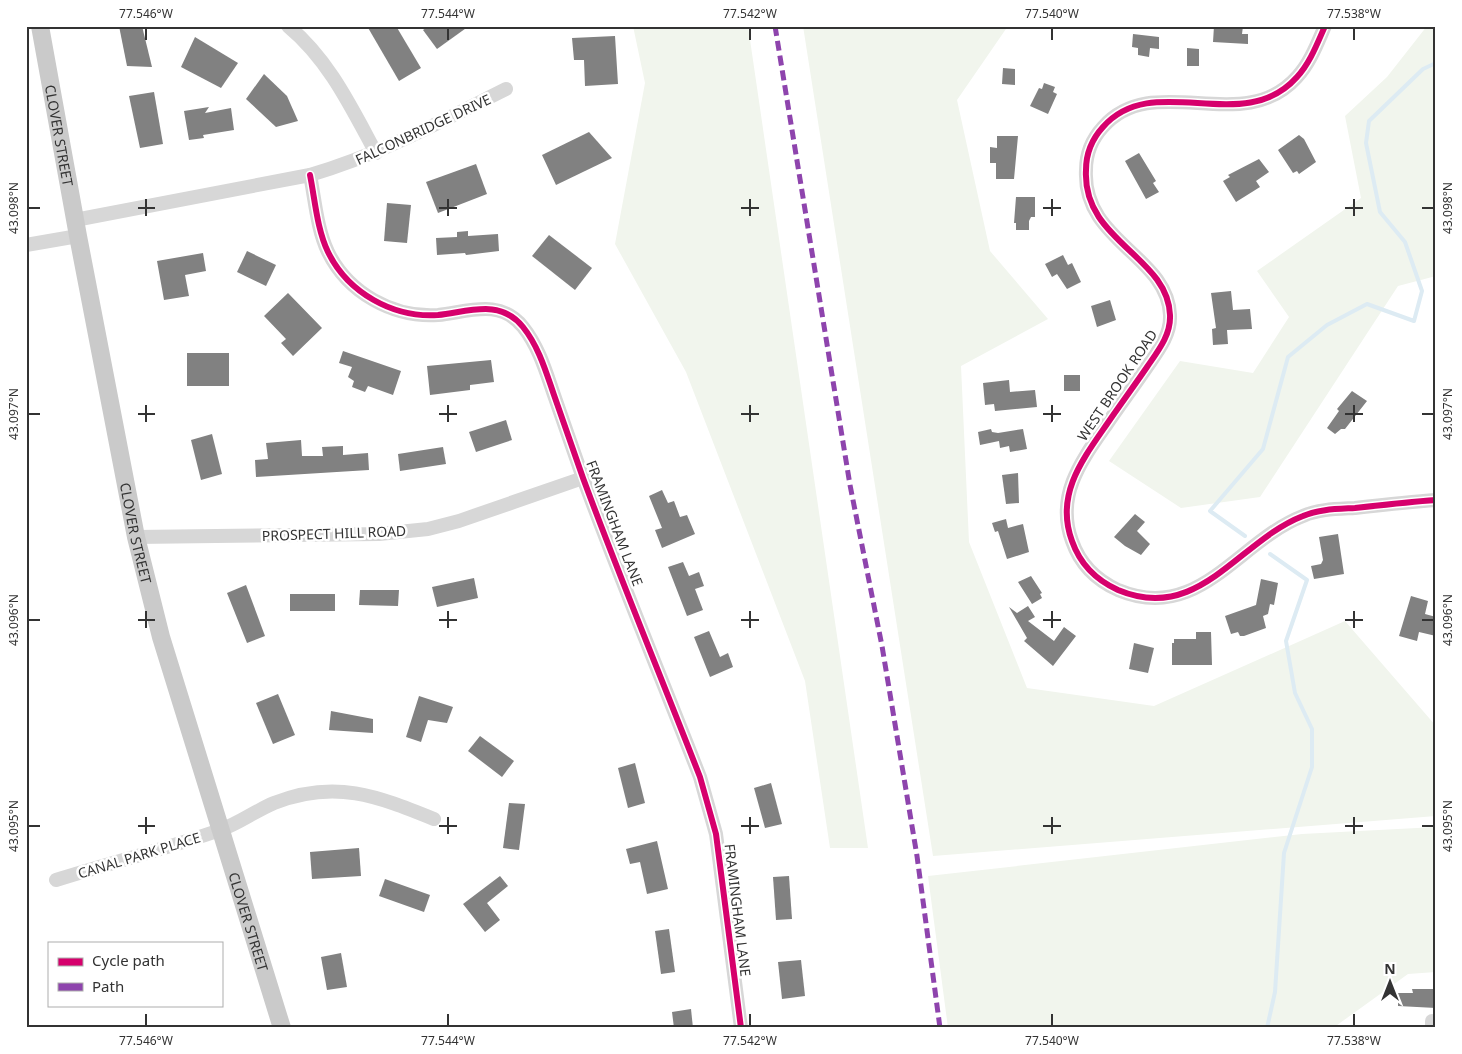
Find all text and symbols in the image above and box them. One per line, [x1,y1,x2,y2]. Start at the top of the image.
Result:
text: 77.546°W [119,5,173,22]
text: 77.544°W [421,5,475,22]
text: 77.542°W [723,5,777,22]
text: 77.540°W [1025,5,1079,22]
text: 77.538°W [1327,5,1381,22]
street label: CLOVER STREET [41,83,78,188]
street label: FALCONBRIDGE DRIVE [352,89,494,169]
text: 43.098°N [5,182,22,234]
text: 43.098°N [1439,182,1456,234]
street label: WEST BROOK ROAD [1073,326,1161,444]
text: 43.097°N [5,388,22,440]
text: 43.097°N [1439,388,1456,440]
street label: FRAMINGHAM LANE [582,457,648,589]
street label: CLOVER STREET [116,481,157,586]
street label: PROSPECT HILL ROAD [262,521,406,545]
text: 43.096°N [5,594,22,646]
text: 43.096°N [1439,594,1456,646]
text: 43.095°N [5,800,22,852]
text: 43.095°N [1439,800,1456,852]
street label: CANAL PARK PLACE [75,827,203,883]
street label: FRAMINGHAM LANE [720,843,756,977]
street label: CLOVER STREET [225,870,273,974]
legend [48,942,222,1006]
text: Cycle path [92,950,165,970]
north arrow [1364,956,1414,1006]
text: N [1384,959,1396,978]
text: Path [92,976,124,996]
text: 77.546°W [119,1032,173,1049]
text: 77.544°W [421,1032,475,1049]
text: 77.542°W [723,1032,777,1049]
text: 77.540°W [1025,1032,1079,1049]
text: 77.538°W [1327,1032,1381,1049]

